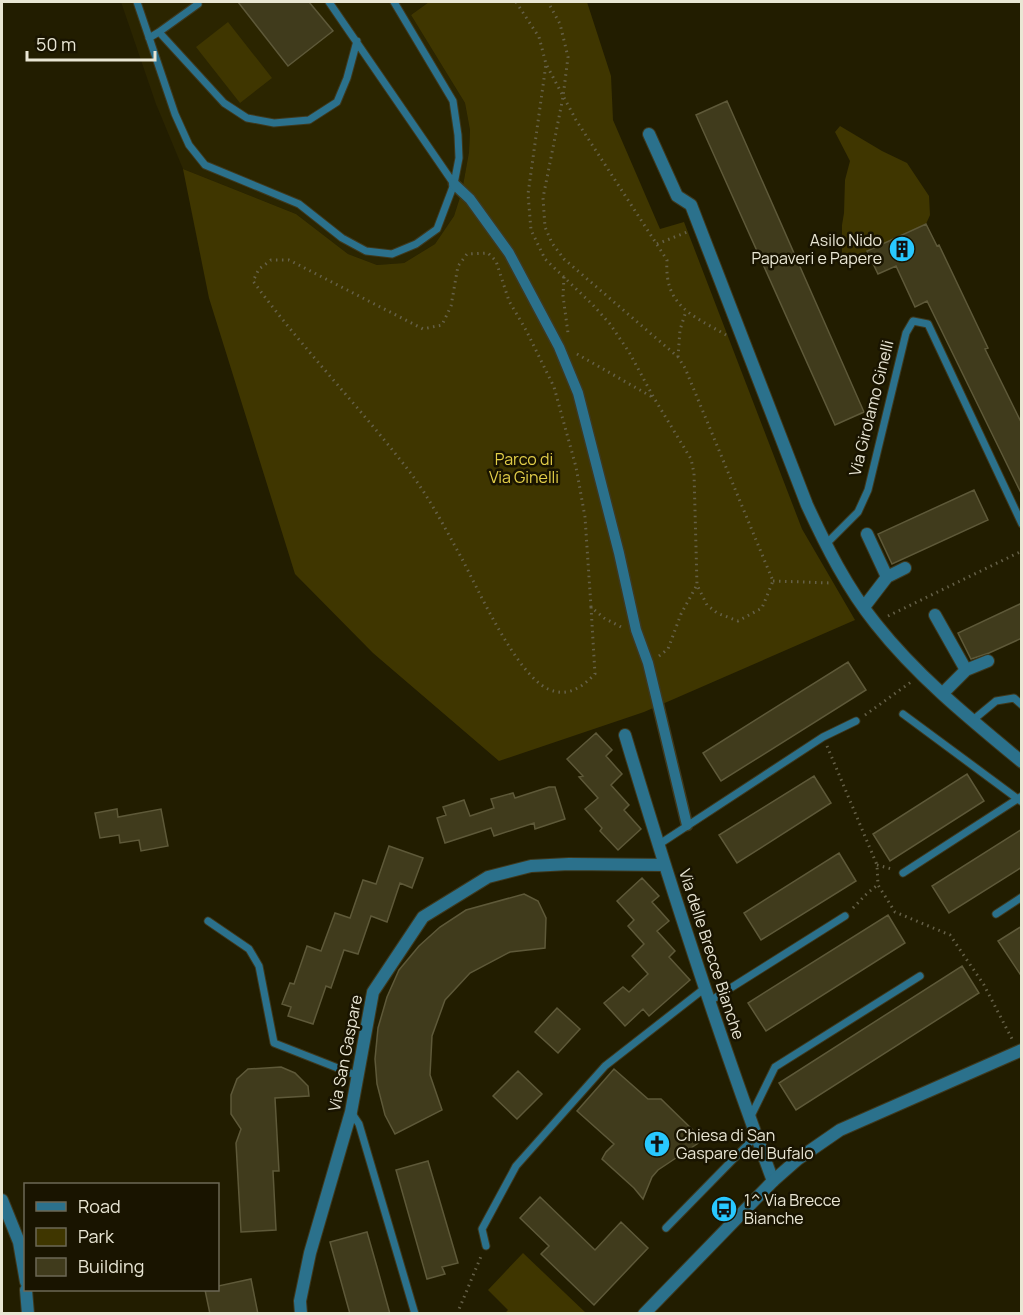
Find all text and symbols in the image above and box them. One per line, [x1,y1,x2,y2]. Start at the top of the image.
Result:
scale bar [27,24,154,62]
text: 50 m [36,32,76,56]
place label: Asilo Nido Papaveri e Papere [751,229,882,269]
building icon: Asilo Nido Papaveri e Papere [887,234,917,264]
street label: Via Girolamo Ginelli [844,338,898,478]
park label: Parco di Via Ginelli [489,448,559,488]
street label: Via delle Brecce Bianche [674,866,750,1042]
street label: Via San Gaspare [323,993,367,1113]
place label: Chiesa di San Gaspare del Bufalo [676,1124,814,1164]
church icon: Chiesa di San Gaspare del Bufalo [642,1129,672,1159]
legend [24,1183,219,1291]
place label: 1^ Via Brecce Bianche [744,1189,841,1229]
text: Road [78,1194,121,1218]
bus stop icon: 1^ Via Brecce Bianche [709,1194,739,1224]
text: Park [78,1224,115,1248]
text: Building [78,1254,144,1278]

